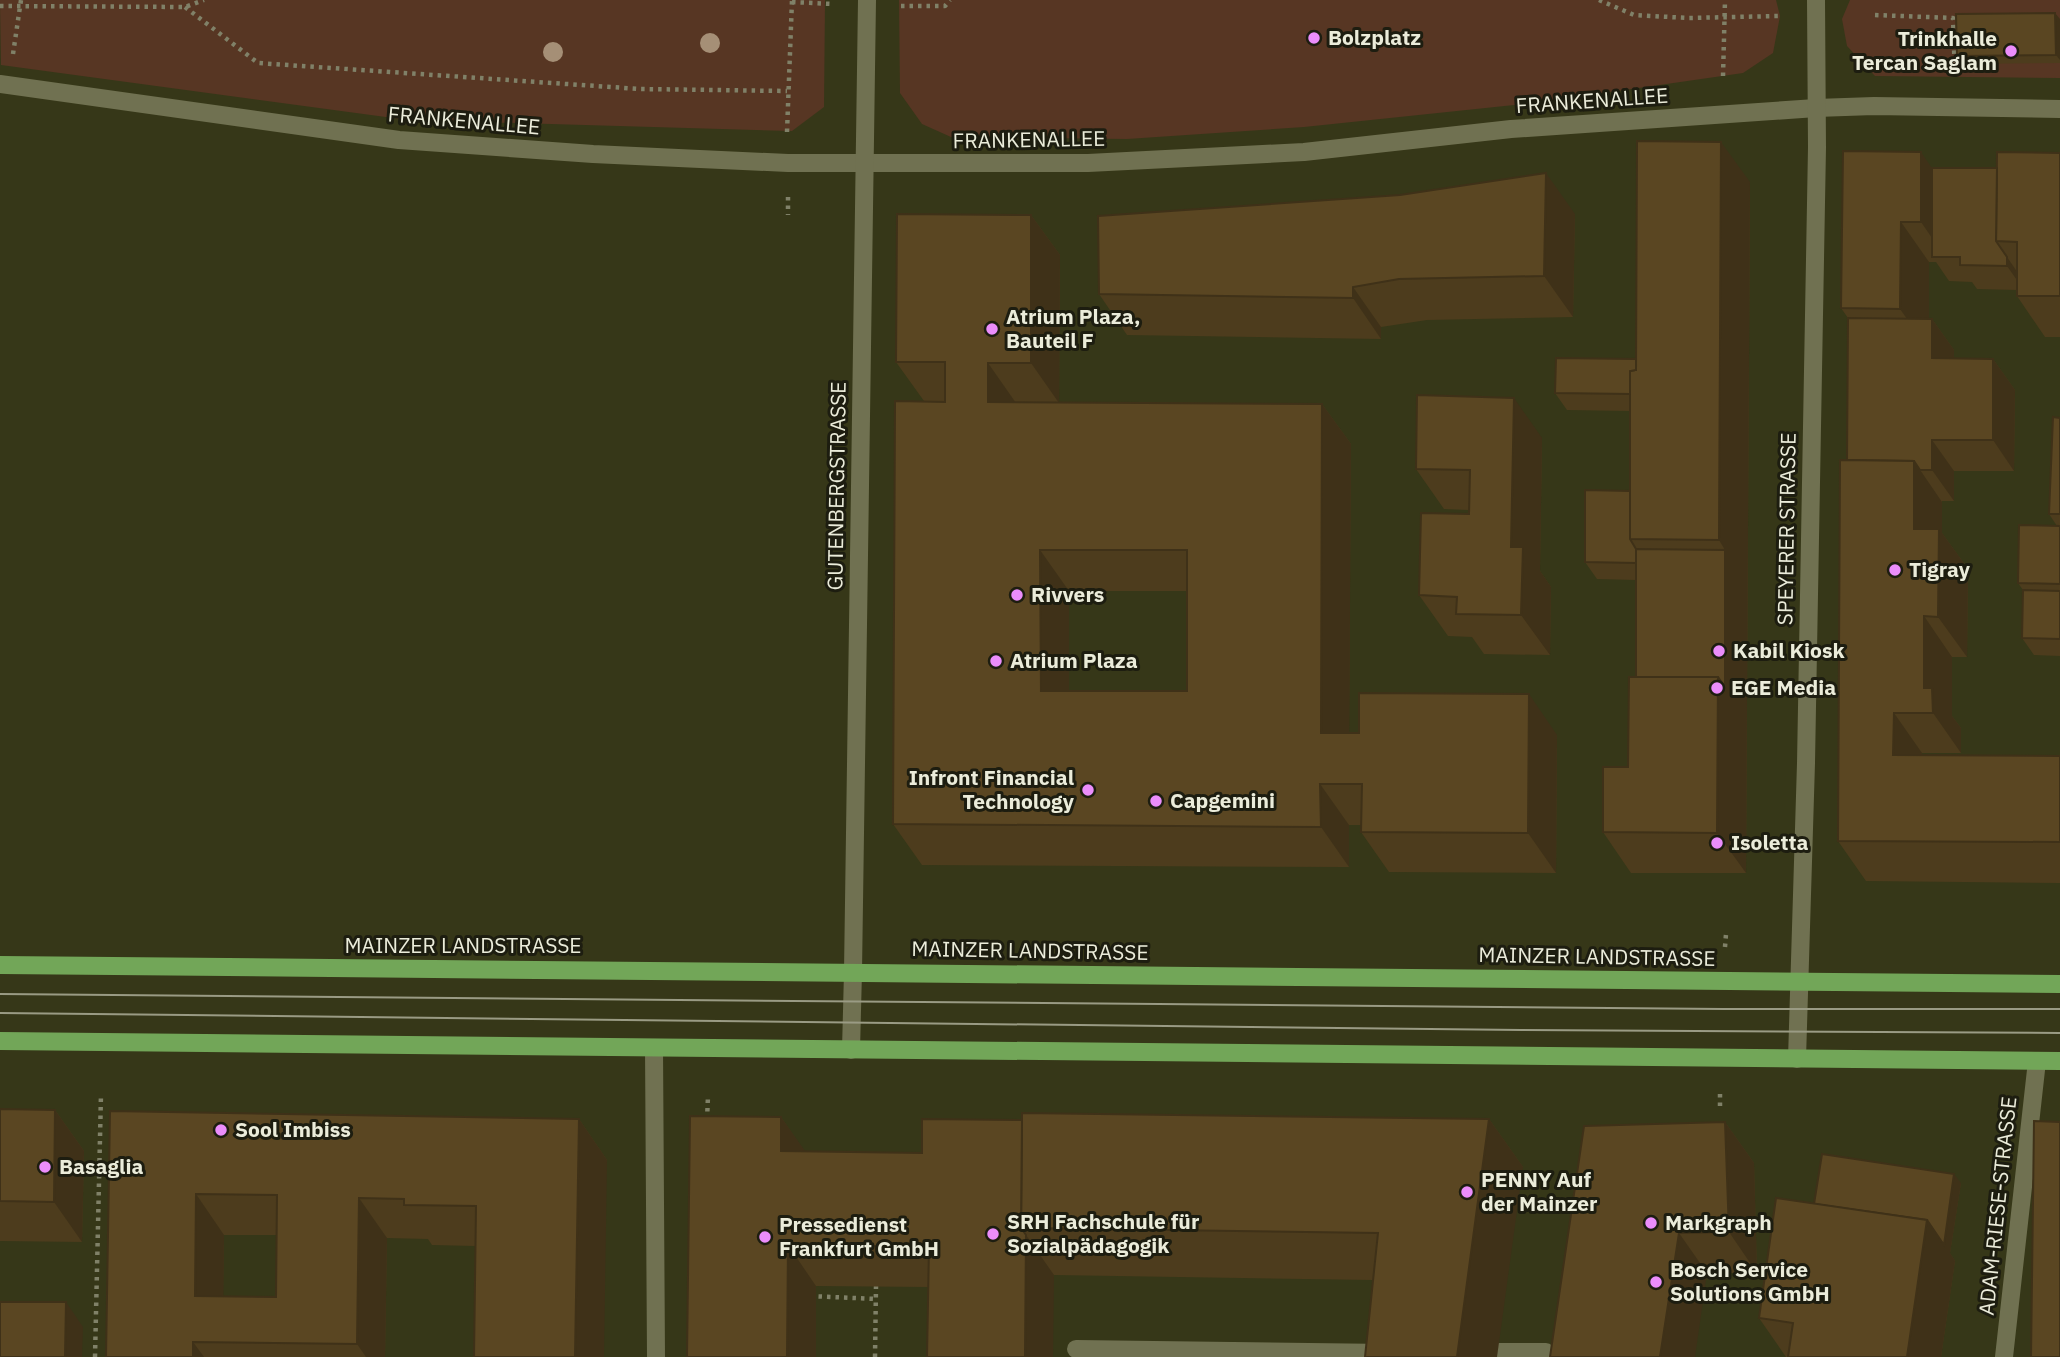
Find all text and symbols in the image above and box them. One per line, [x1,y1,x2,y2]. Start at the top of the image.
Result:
place label: Bolzplatz [1328,23,1421,51]
place label: Trinkhalle Tercan Saglam [1852,24,1997,76]
marker: Bolzplatz [1306,30,1322,46]
marker: Trinkhalle Tercan Saglam [2003,43,2019,59]
street label: FRANKENALLEE [1515,81,1669,119]
street label: FRANKENALLEE [387,99,541,141]
street label: FRANKENALLEE [952,124,1106,154]
place label: Atrium Plaza, Bauteil F [1006,302,1140,354]
marker: Atrium Plaza, Bauteil F [984,321,1000,337]
street label: GUTENBERGSTRASSE [820,381,852,591]
street label: SPEYERER STRASSE [1770,432,1802,626]
place label: Tigray [1909,555,1971,583]
marker: Tigray [1887,562,1903,578]
place label: Rivvers [1031,580,1104,608]
marker: Rivvers [1009,587,1025,603]
place label: Kabil Kiosk [1733,636,1845,664]
marker: Kabil Kiosk [1711,643,1727,659]
place label: Atrium Plaza [1010,646,1138,674]
marker: Atrium Plaza [988,653,1004,669]
place label: EGE Media [1731,673,1836,701]
marker: EGE Media [1709,680,1725,696]
place label: Infront Financial Technology [909,763,1075,815]
marker: Infront Financial Technology [1080,782,1096,798]
place label: Capgemini [1170,786,1275,814]
marker: Capgemini [1148,793,1164,809]
place label: Isoletta [1731,828,1809,856]
marker: Isoletta [1709,835,1725,851]
street label: MAINZER LANDSTRASSE [344,931,582,959]
street label: MAINZER LANDSTRASSE [911,934,1149,966]
street label: MAINZER LANDSTRASSE [1478,940,1716,972]
street label: ADAM-RIESE-STRASSE [1972,1095,2022,1317]
place label: Sool Imbiss [235,1115,351,1143]
marker: Sool Imbiss [213,1122,229,1138]
place label: Basaglia [59,1152,143,1180]
marker: Basaglia [37,1159,53,1175]
place label: PENNY Auf der Mainzer [1481,1165,1598,1217]
marker: PENNY Auf der Mainzer [1459,1184,1475,1200]
place label: SRH Fachschule für Sozialpädagogik [1007,1207,1200,1259]
place label: Markgraph [1665,1208,1772,1236]
place label: Pressedienst Frankfurt GmbH [779,1210,939,1262]
marker: Markgraph [1643,1215,1659,1231]
marker: SRH Fachschule für Sozialpädagogik [985,1226,1001,1242]
marker: Pressedienst Frankfurt GmbH [757,1229,773,1245]
place label: Bosch Service Solutions GmbH [1670,1255,1830,1307]
marker: Bosch Service Solutions GmbH [1648,1274,1664,1290]

